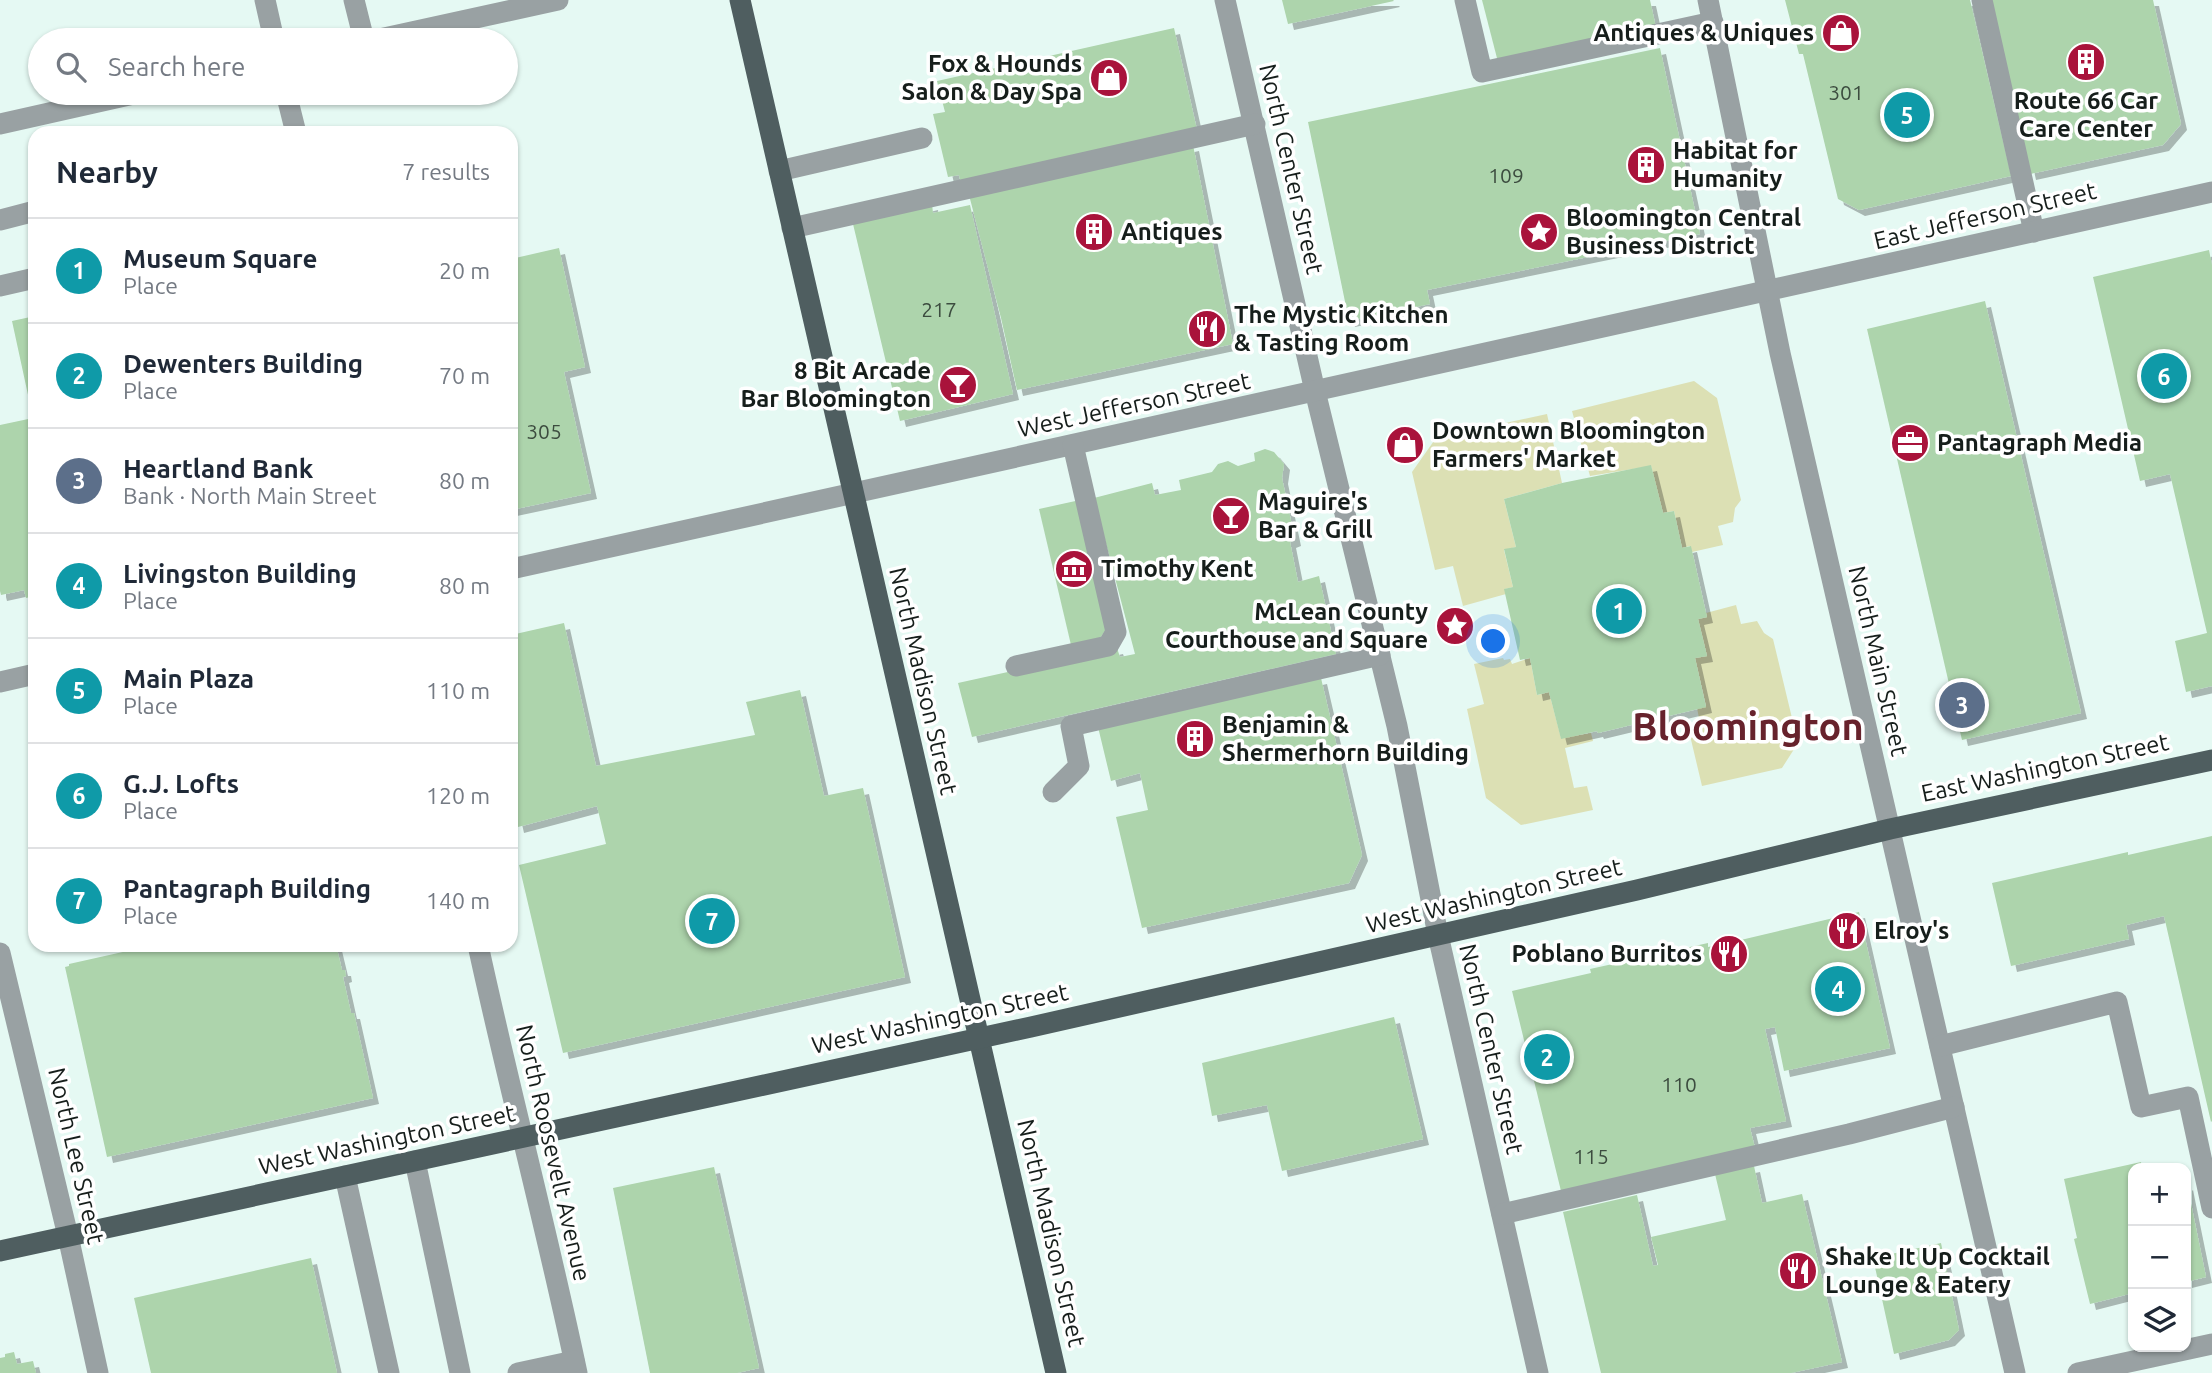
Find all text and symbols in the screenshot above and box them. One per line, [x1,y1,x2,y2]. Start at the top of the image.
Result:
shop icon: Antiques & Uniques [1820,12,1862,54]
place label: Antiques & Uniques [1593,19,1814,46]
search box [28,28,518,105]
building icon: Route 66 Car Care Center [2065,41,2107,83]
icon: search [52,48,90,86]
place label: Fox & Hounds Salon & Day Spa [902,50,1082,105]
text: Search here [108,52,245,81]
shop icon: Fox & Hounds Salon & Day Spa [1088,57,1130,99]
street label: North Center Street [1254,61,1329,277]
house number: 301 [1828,80,1864,104]
place label: Route 66 Car Care Center [2014,87,2158,142]
pin: 5 [1884,89,1930,141]
place label: Habitat for Humanity [1673,137,1798,192]
building icon: Habitat for Humanity [1625,144,1667,186]
text: Nearby [56,155,158,189]
text: 7 results [402,159,490,184]
house number: 109 [1488,163,1524,187]
street label: East Jefferson Street [1871,177,2099,254]
place label: Bloomington Central Business District [1566,204,1801,259]
building icon: Antiques [1073,211,1115,253]
place icon: Bloomington Central Business District [1518,211,1560,253]
place label: Antiques [1121,218,1223,245]
text: Museum Square [123,244,318,273]
text: 1 [73,258,85,283]
text: 20 m [439,258,490,283]
text: Place [123,273,178,298]
house number: 217 [921,297,957,321]
place label: The Mystic Kitchen & Tasting Room [1234,301,1448,356]
restaurant icon: The Mystic Kitchen & Tasting Room [1186,308,1228,350]
text: Dewenters Building [123,349,363,378]
pin: 6 [2141,350,2187,402]
place label: 8 Bit Arcade Bar Bloomington [740,357,931,412]
text: 2 [73,363,85,388]
text: 70 m [439,363,490,388]
bar icon: 8 Bit Arcade Bar Bloomington [937,364,979,406]
street label: West Jefferson Street [1015,367,1253,442]
text: Place [123,378,178,403]
place label: Downtown Bloomington Farmers' Market [1432,417,1705,472]
house number: 305 [526,419,562,443]
office icon: Pantagraph Media [1889,422,1931,464]
shop icon: Downtown Bloomington Farmers' Market [1384,424,1426,466]
place label: Pantagraph Media [1937,429,2142,456]
text: Heartland Bank [123,454,313,483]
text: 3 [73,468,85,493]
text: 80 m [439,468,490,493]
text: Bank · North Main Street [123,483,376,508]
place label: Maguire's Bar & Grill [1258,488,1372,543]
bar icon: Maguire's Bar & Grill [1210,495,1252,537]
museum icon: Timothy Kent [1053,548,1095,590]
place label: Timothy Kent [1101,555,1254,582]
text: Livingston Building [123,559,357,588]
street label: North Main Street [1843,563,1914,759]
street label: North Madison Street [884,565,963,798]
text: 4 [73,573,85,598]
text: 80 m [439,573,490,598]
pin: 1 [1596,585,1642,637]
text: Place [123,588,178,613]
place label: McLean County Courthouse and Square [1165,598,1428,653]
place icon: McLean County Courthouse and Square [1434,605,1476,647]
your location [1476,624,1510,658]
text: Main Plaza [123,664,254,693]
text: 5 [73,678,85,703]
text: 110 m [426,678,490,703]
pin: 3 [1939,679,1985,731]
text: Place [123,693,178,718]
district label: Bloomington [1632,705,1864,747]
place label: Benjamin & Shermerhorn Building [1222,711,1469,766]
building icon: Benjamin & Shermerhorn Building [1174,718,1216,760]
street label: East Washington Street [1919,728,2172,807]
text: G.J. Lofts [123,769,239,798]
text: 6 [73,783,85,808]
text: 120 m [426,783,490,808]
text: Place [123,798,178,823]
street label: West Washington Street [1363,853,1625,938]
text: Pantagraph Building [123,874,371,903]
text: 7 [73,888,85,913]
text: 140 m [426,888,490,913]
pin: 7 [689,895,735,947]
text: Place [123,903,178,928]
restaurant icon: Elroy's [1826,910,1868,952]
place label: Elroy's [1874,917,1949,944]
restaurant icon: Poblano Burritos [1708,933,1750,975]
place label: Poblano Burritos [1511,940,1702,967]
street label: North Center Street [1454,941,1529,1157]
pin: 4 [1815,963,1861,1015]
street label: West Washington Street [809,978,1071,1059]
street label: North Roosevelt Avenue [511,1022,596,1284]
pin: 2 [1524,1031,1570,1083]
street label: North Lee Street [43,1065,110,1247]
house number: 110 [1661,1072,1697,1096]
street label: West Washington Street [256,1099,518,1180]
street label: North Madison Street [1012,1117,1091,1350]
house number: 115 [1573,1144,1609,1168]
map controls [2128,1163,2191,1352]
button: + [2128,1163,2191,1226]
button: − [2128,1226,2191,1289]
place label: Shake It Up Cocktail Lounge & Eatery [1825,1243,2050,1298]
restaurant icon: Shake It Up Cocktail Lounge & Eatery [1777,1250,1819,1292]
button: layers [2128,1289,2191,1352]

